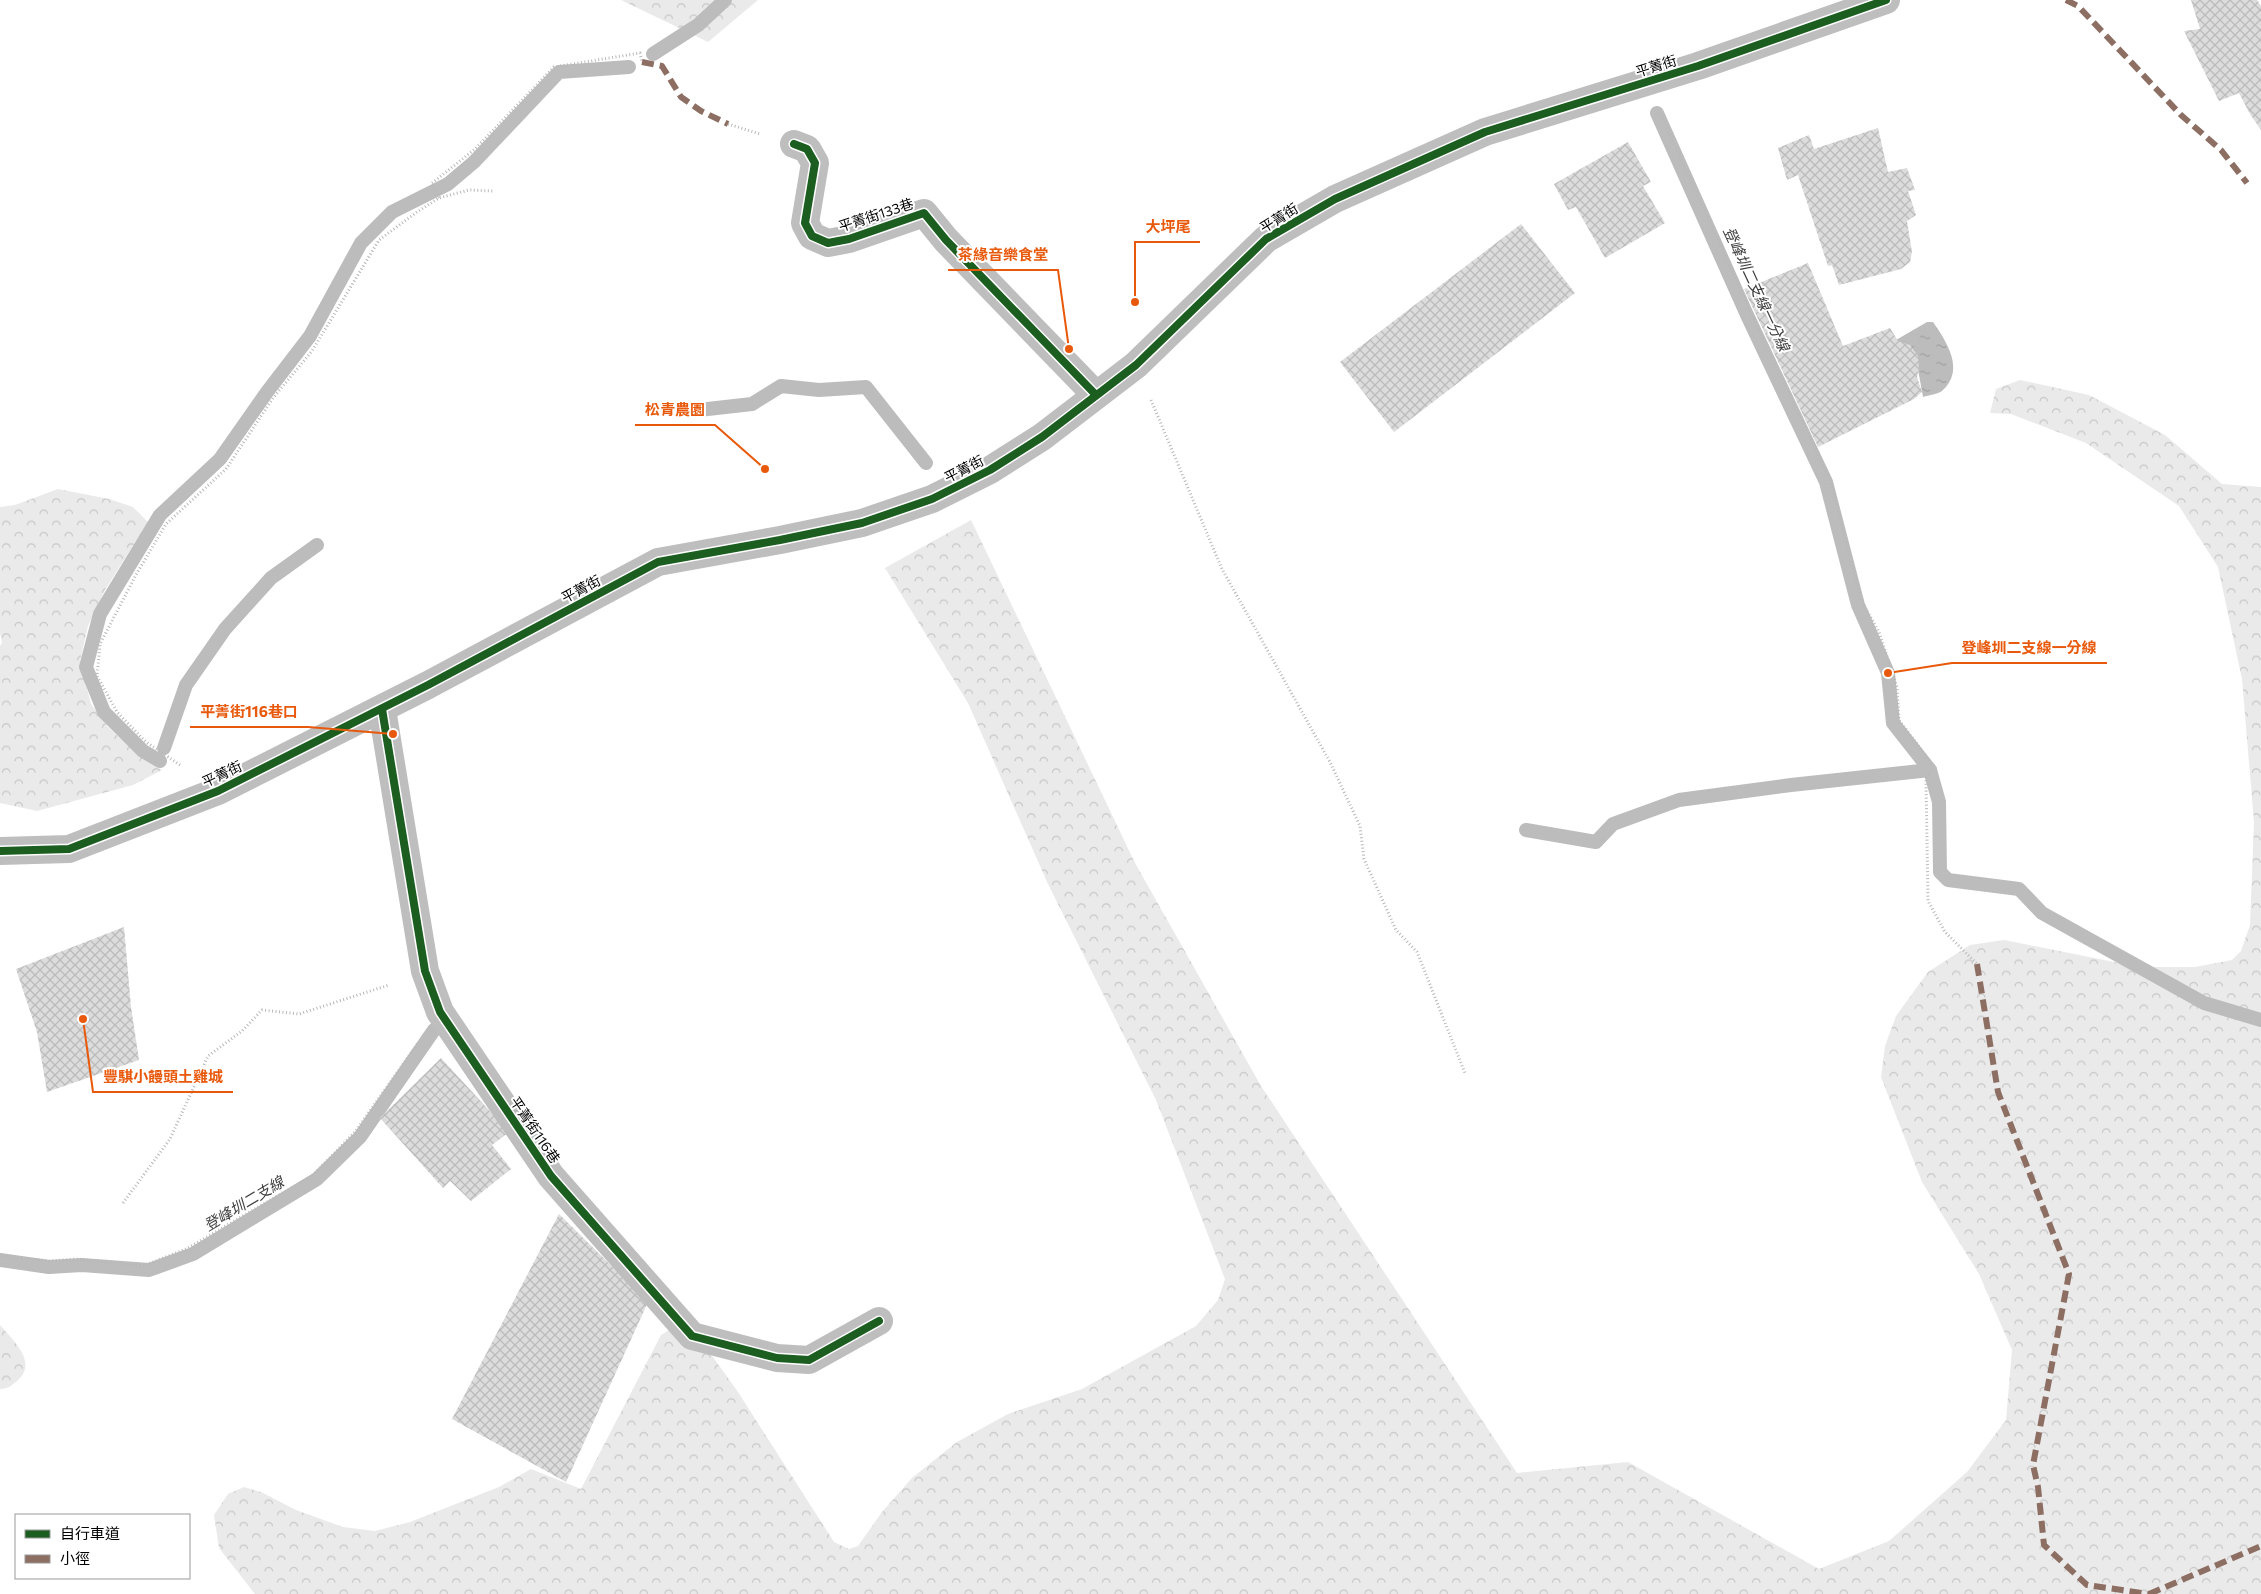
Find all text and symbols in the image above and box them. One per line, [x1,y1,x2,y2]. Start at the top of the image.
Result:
street label: 平菁街 [1633,51,1678,80]
street label: 平菁街133巷 [836,194,916,235]
street label: 平菁街 [1256,199,1301,236]
callout: 大坪尾 [1135,212,1200,242]
text: 大坪尾 [1145,217,1191,235]
water label: 登峰圳二支線一分線 [1720,224,1794,355]
callout: 茶緣音樂食堂 [948,240,1058,270]
text: 茶緣音樂食堂 [958,245,1048,263]
callout: 松青農園 [635,395,715,425]
text: 松青農園 [645,400,705,418]
street label: 平菁街 [941,451,986,486]
street label: 平菁街 [558,571,603,606]
callout: 登峰圳二支線一分線 [1952,633,2107,663]
text: 登峰圳二支線一分線 [1961,638,2097,656]
callout: 平菁街116巷口 [190,697,308,727]
text: 平菁街116巷口 [200,702,298,720]
street label: 平菁街 [199,757,244,790]
callout: 豐騏小饅頭土雞城 [93,1062,233,1092]
text: 豐騏小饅頭土雞城 [103,1067,223,1085]
street label: 平菁街116巷 [507,1093,564,1166]
water label: 登峰圳二支線 [200,1171,288,1234]
legend [15,1514,190,1579]
text: 自行車道 [60,1524,120,1542]
text: 小徑 [60,1549,90,1567]

